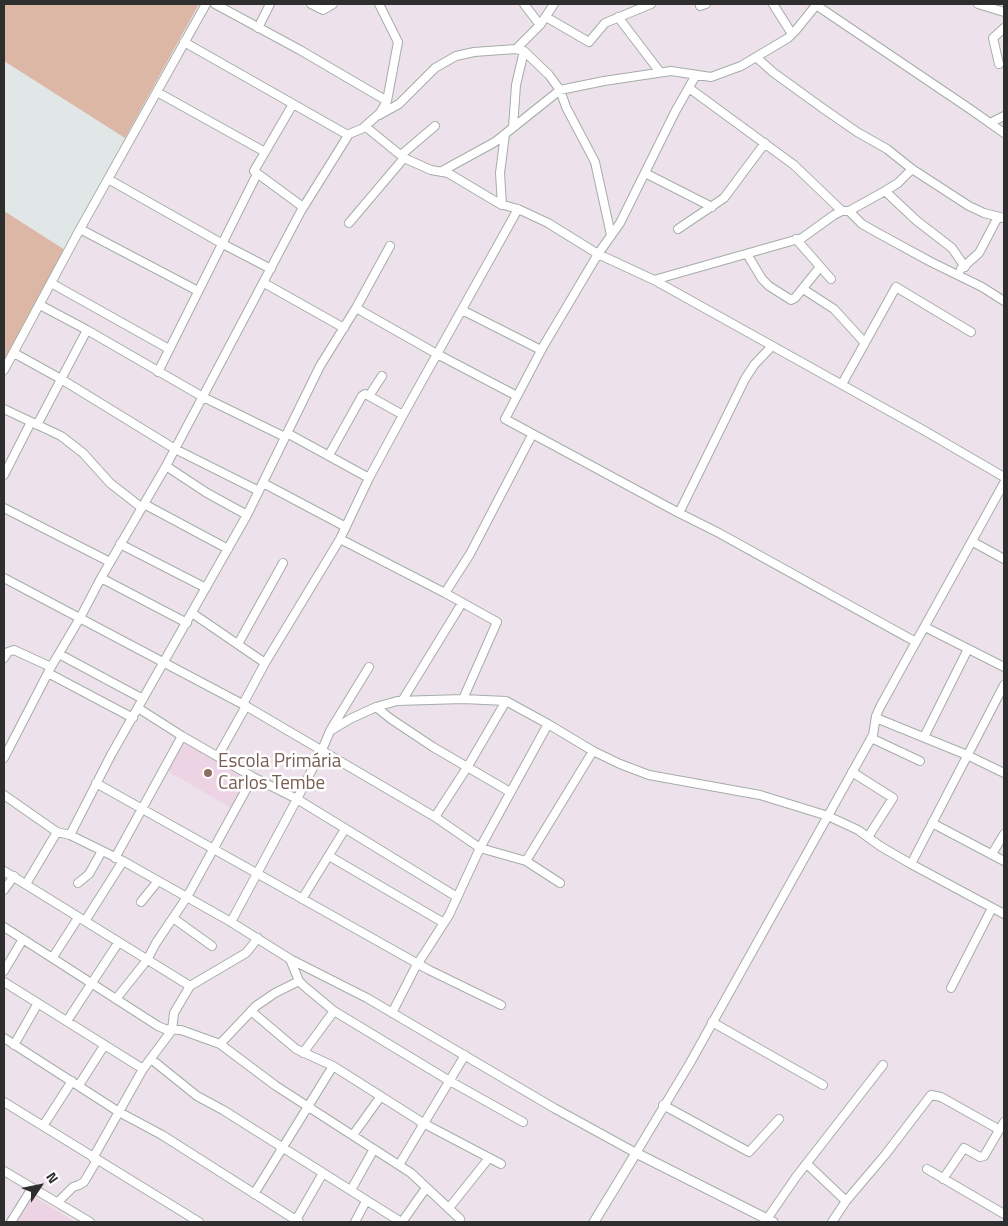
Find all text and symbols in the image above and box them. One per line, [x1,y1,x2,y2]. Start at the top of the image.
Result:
place label: Escola Primária Carlos Tembe [218,751,341,795]
marker: Escola Primária Carlos Tembe [202,767,214,779]
north arrow [15,1161,65,1211]
text: N [41,1167,64,1187]

